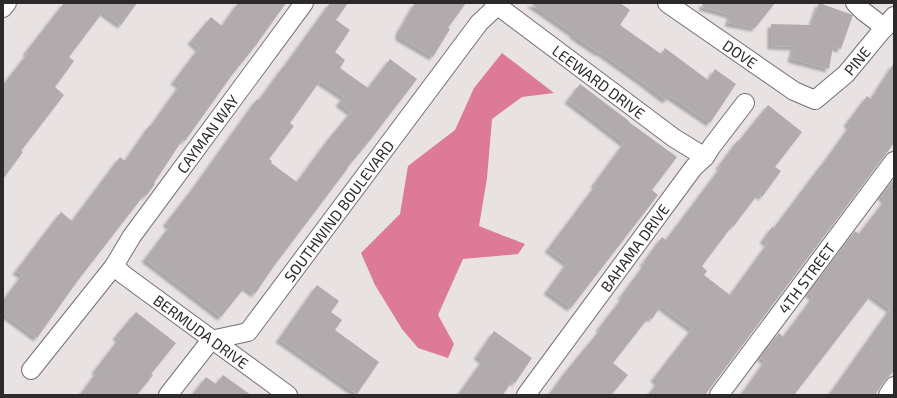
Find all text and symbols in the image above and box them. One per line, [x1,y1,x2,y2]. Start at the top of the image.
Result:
street label: DOVE [720,36,761,72]
street label: LEEWARD DRIVE [549,41,649,122]
street label: PINE [840,43,874,79]
street label: CAYMAN WAY [173,91,242,177]
street label: SOUTHWIND BOULEVARD [280,137,397,285]
street label: BAHAMA DRIVE [596,200,673,295]
street label: 4TH STREET [774,239,839,317]
street label: BERMUDA DRIVE [150,291,252,372]

